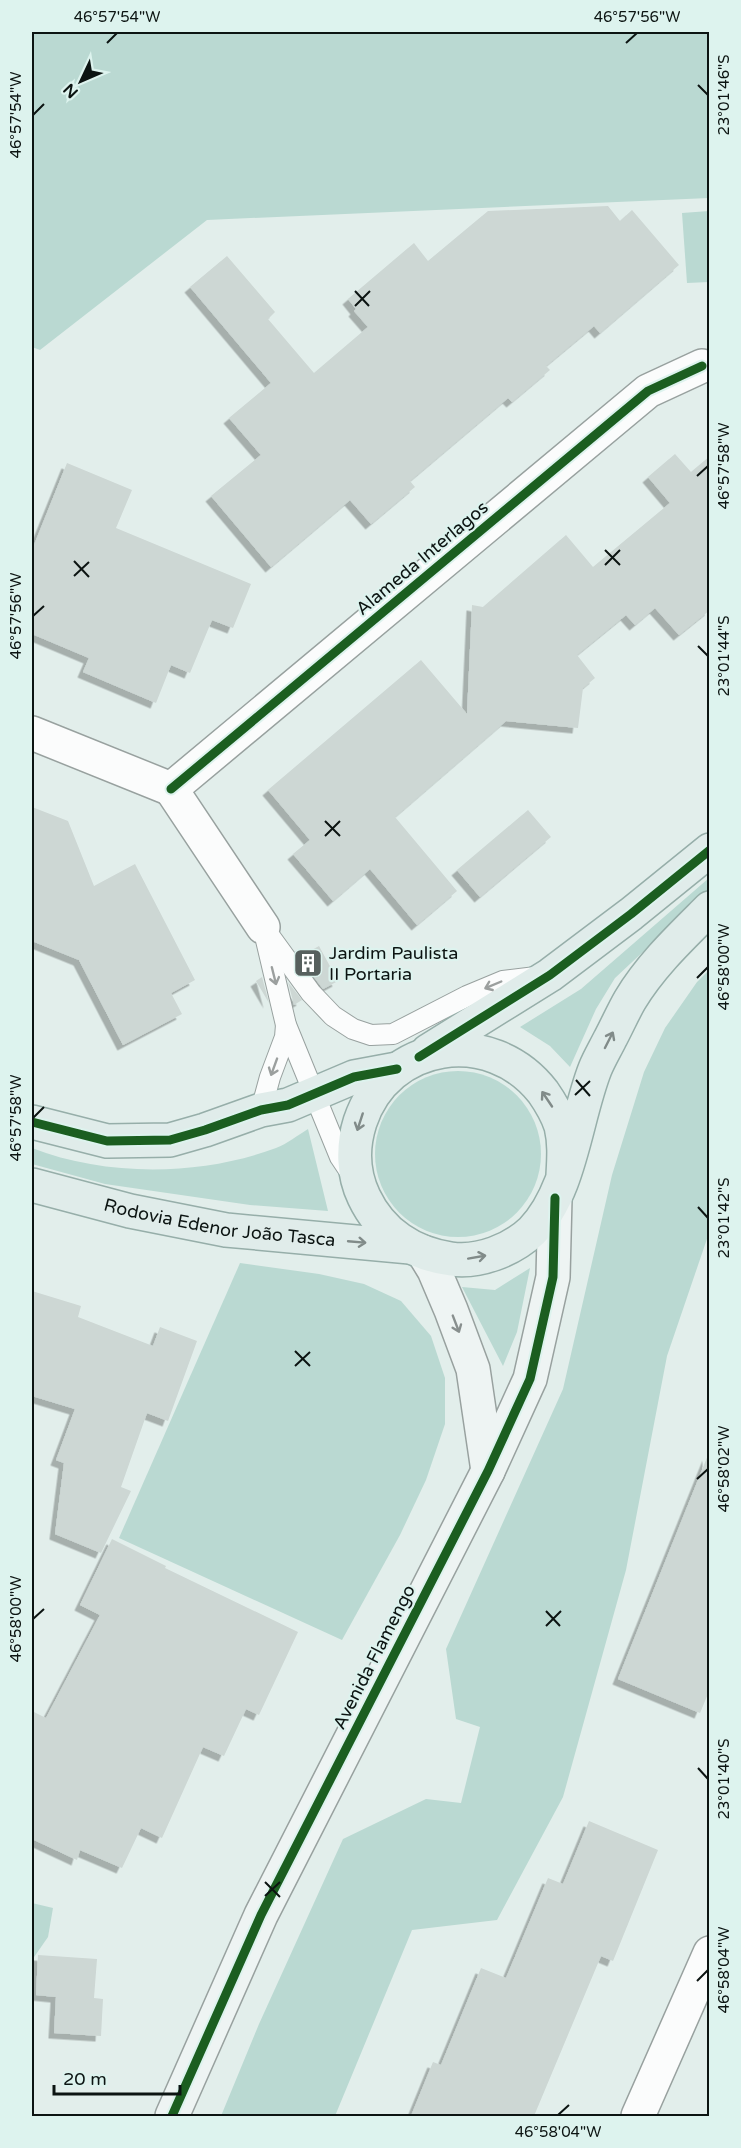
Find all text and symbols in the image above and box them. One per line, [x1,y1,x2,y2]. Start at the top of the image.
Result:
text: 46°57'54"W [74,8,160,26]
text: 46°57'56"W [594,8,680,26]
north arrow [51,51,111,111]
text: 23°01'46"S [715,55,733,135]
text: 46°57'54"W [7,72,25,158]
text: N [59,79,83,102]
text: 46°57'58"W [715,423,733,509]
street label: Alameda Interlagos [351,496,493,620]
text: 46°57'56"W [7,573,25,659]
text: 23°01'44"S [715,616,733,696]
text: 46°58'00"W [715,924,733,1010]
place label: Jardim Paulista II Portaria [329,942,458,985]
building icon: Jardim Paulista II Portaria [292,947,324,979]
one-way arrow [269,966,281,985]
one-way arrow [484,980,503,991]
one-way arrow [604,1032,616,1050]
one-way arrow [268,1057,279,1076]
text: 46°57'58"W [7,1075,25,1161]
one-way arrow [541,1091,553,1108]
one-way arrow [354,1112,365,1131]
text: 23°01'42"S [715,1178,733,1258]
street label: Rodovia Edenor João Tasca [102,1194,336,1251]
one-way arrow [347,1237,367,1248]
one-way arrow [467,1251,487,1262]
one-way arrow [451,1314,462,1333]
text: 46°58'02"W [715,1426,733,1512]
text: 46°58'00"W [7,1576,25,1662]
street label: Avenida Flamengo [328,1581,420,1733]
text: 23°01'40"S [715,1739,733,1819]
text: 46°58'04"W [715,1927,733,2013]
scale bar [54,2058,180,2096]
text: 20 m [63,2068,107,2090]
text: 46°58'04"W [515,2123,601,2141]

